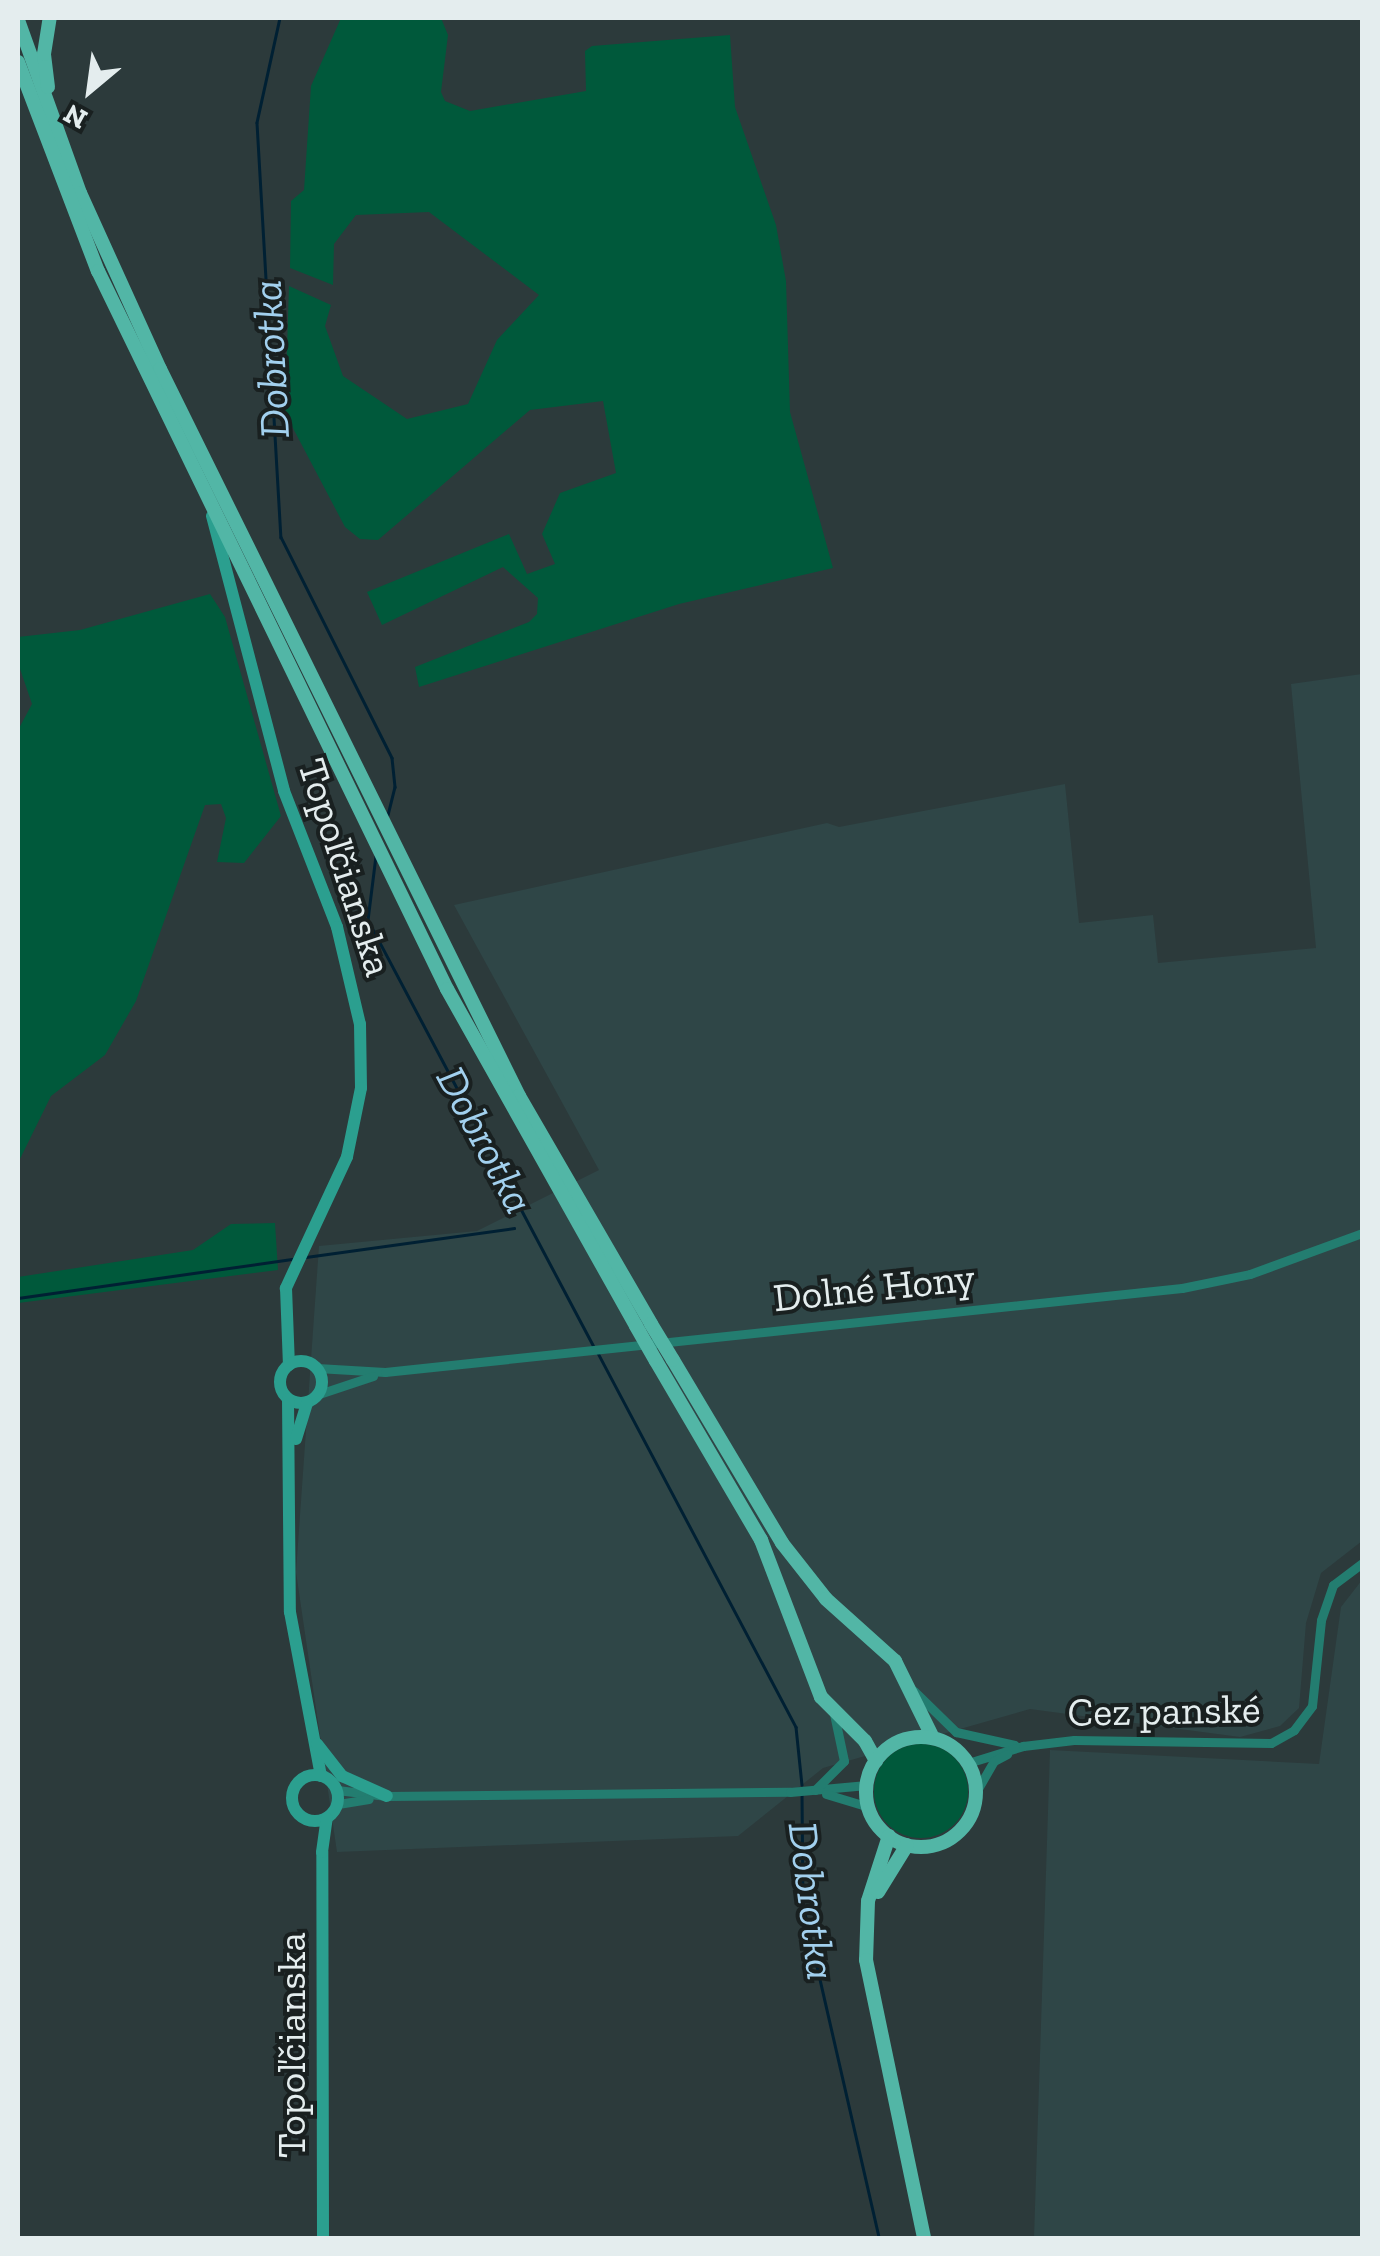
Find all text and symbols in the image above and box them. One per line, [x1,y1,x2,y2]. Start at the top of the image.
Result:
north arrow [40,40,140,140]
text: N [58,97,93,136]
water label: Dobrotka [242,279,300,439]
street label: Topoľčianska [288,752,404,982]
water label: Dobrotka [426,1058,544,1222]
street label: Dolné Hony [771,1253,977,1321]
street label: Cez panské [1067,1684,1261,1736]
water label: Dobrotka [777,1819,847,1983]
street label: Topoľčianska [267,1932,315,2158]

